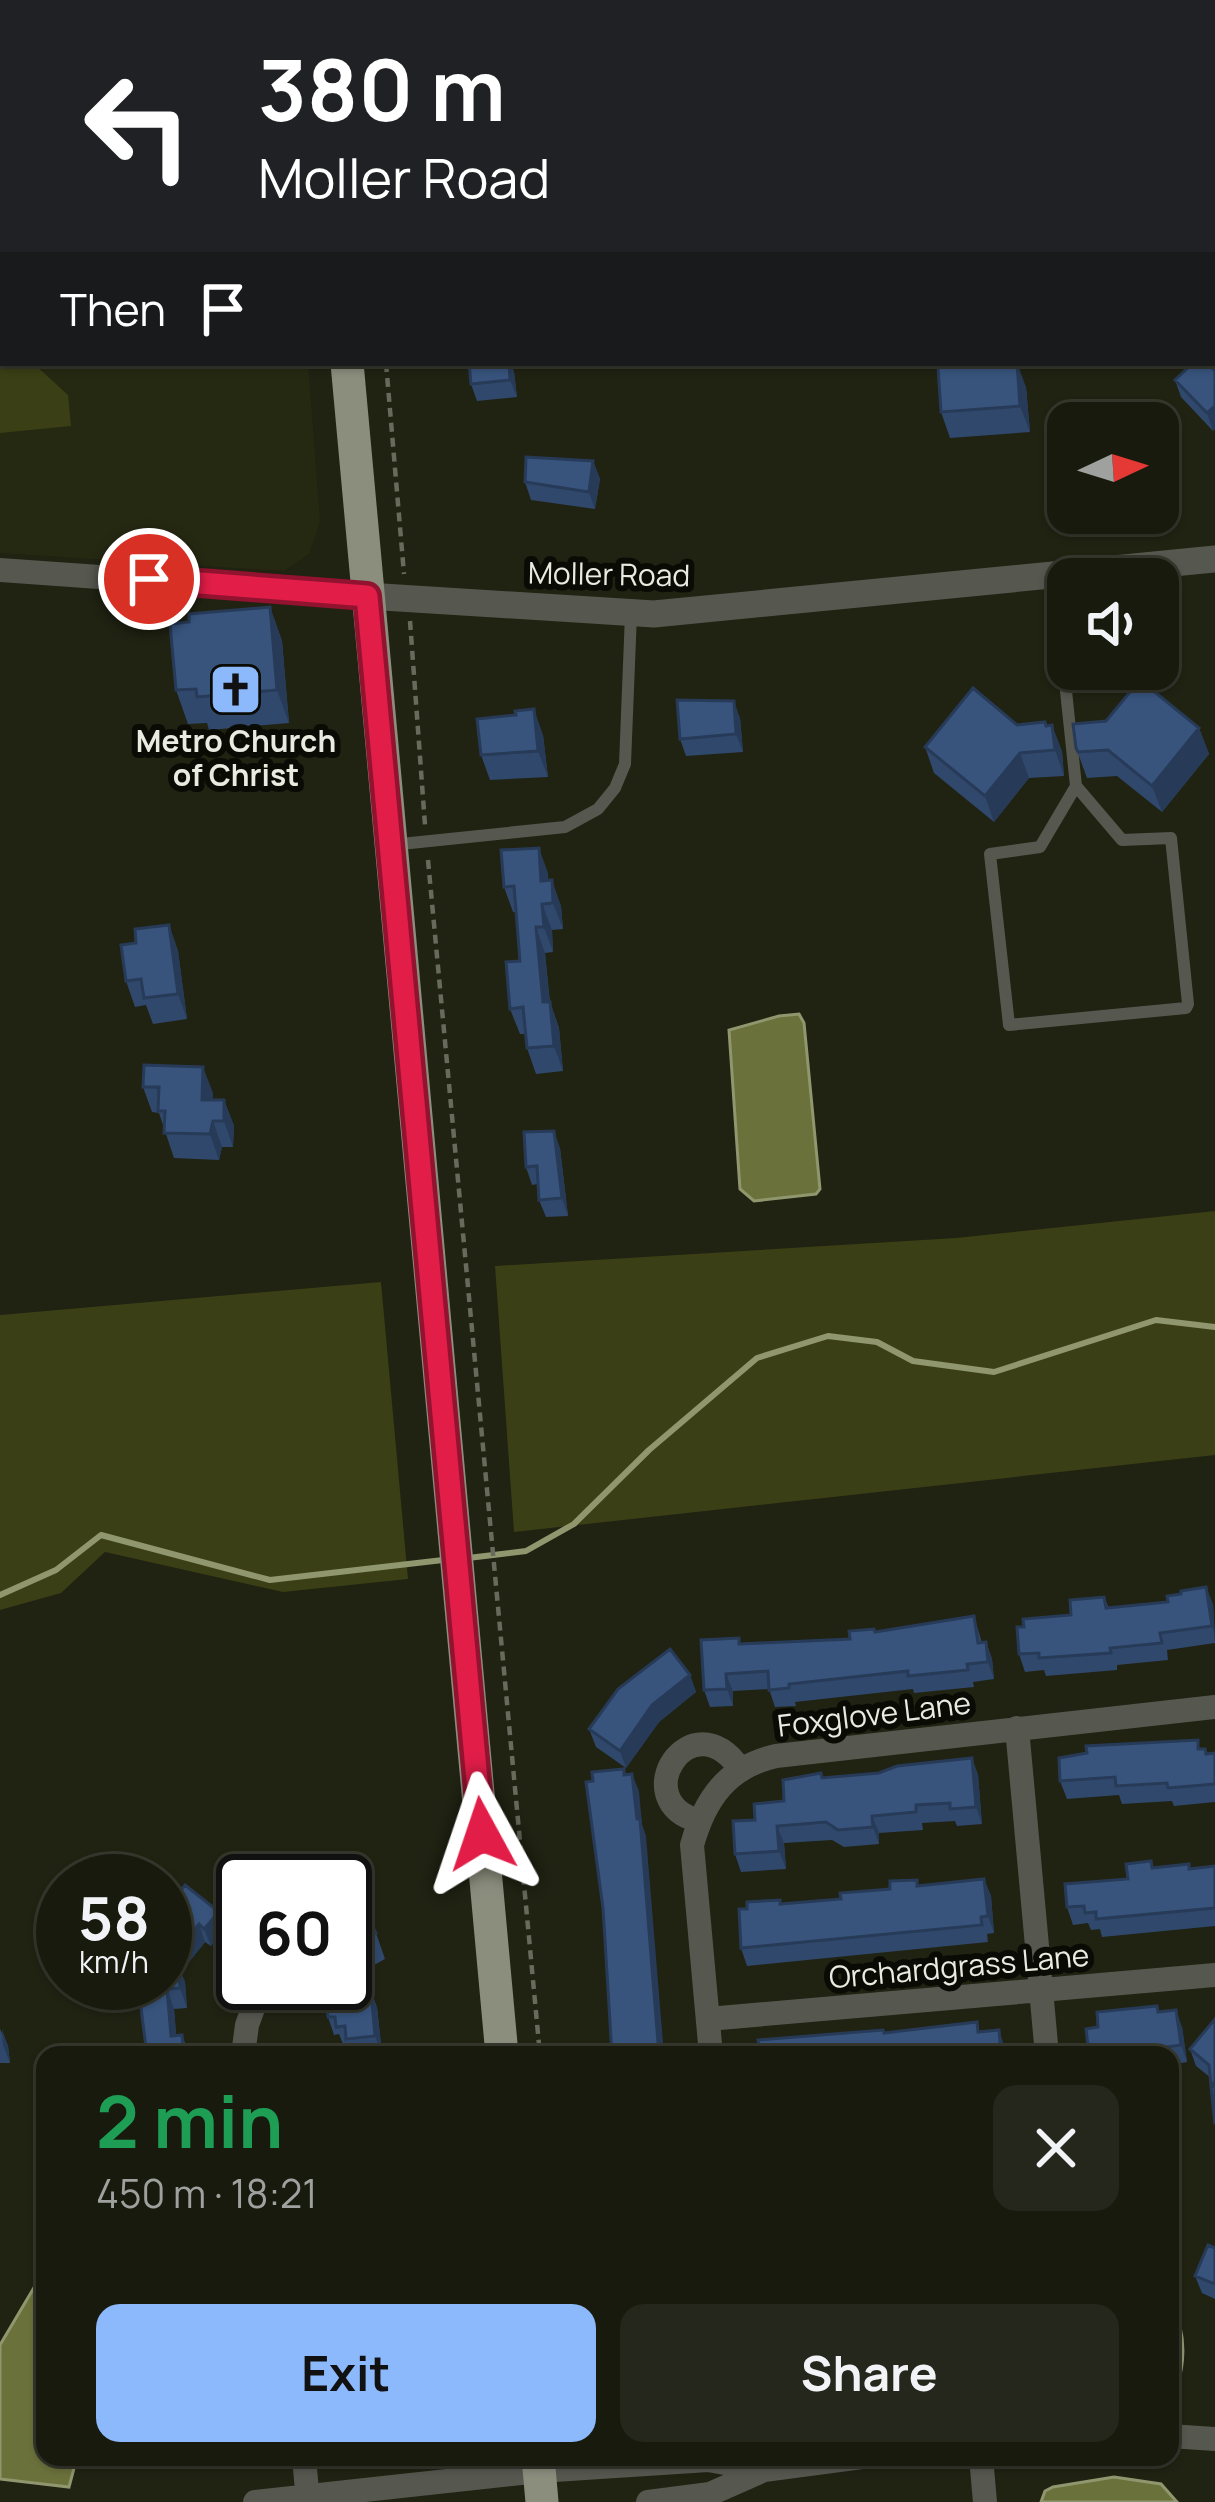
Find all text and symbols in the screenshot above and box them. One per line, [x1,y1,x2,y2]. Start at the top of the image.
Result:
text: 380 m [258,31,506,146]
icon: left [60,48,216,204]
text: Moller Road [258,140,550,214]
icon: arrive [190,276,256,342]
text: Then [60,278,166,340]
north arrow [1047,402,1179,534]
map controls [1047,402,1179,690]
pin [98,528,200,630]
icon: arrive [116,546,182,612]
street label: Moller Road [527,552,691,595]
button: sound [1047,558,1179,690]
church icon: Metro Church of Christ [208,662,264,718]
place label: Metro Church of Christ [136,720,336,795]
street label: Foxglove Lane [775,1681,973,1746]
position arrow [419,1771,545,1897]
speed limit sign: 60 [216,1854,372,2010]
text: 58 [78,1876,150,1958]
street label: Orchardgrass Lane [827,1934,1091,1997]
text: km/h [79,1941,149,1982]
text: 2 min [96,2071,283,2170]
button: close [993,2085,1119,2211]
text: 450 m · 18:21 [96,2166,318,2220]
button: Exit [96,2304,596,2442]
button: Share [620,2304,1119,2442]

